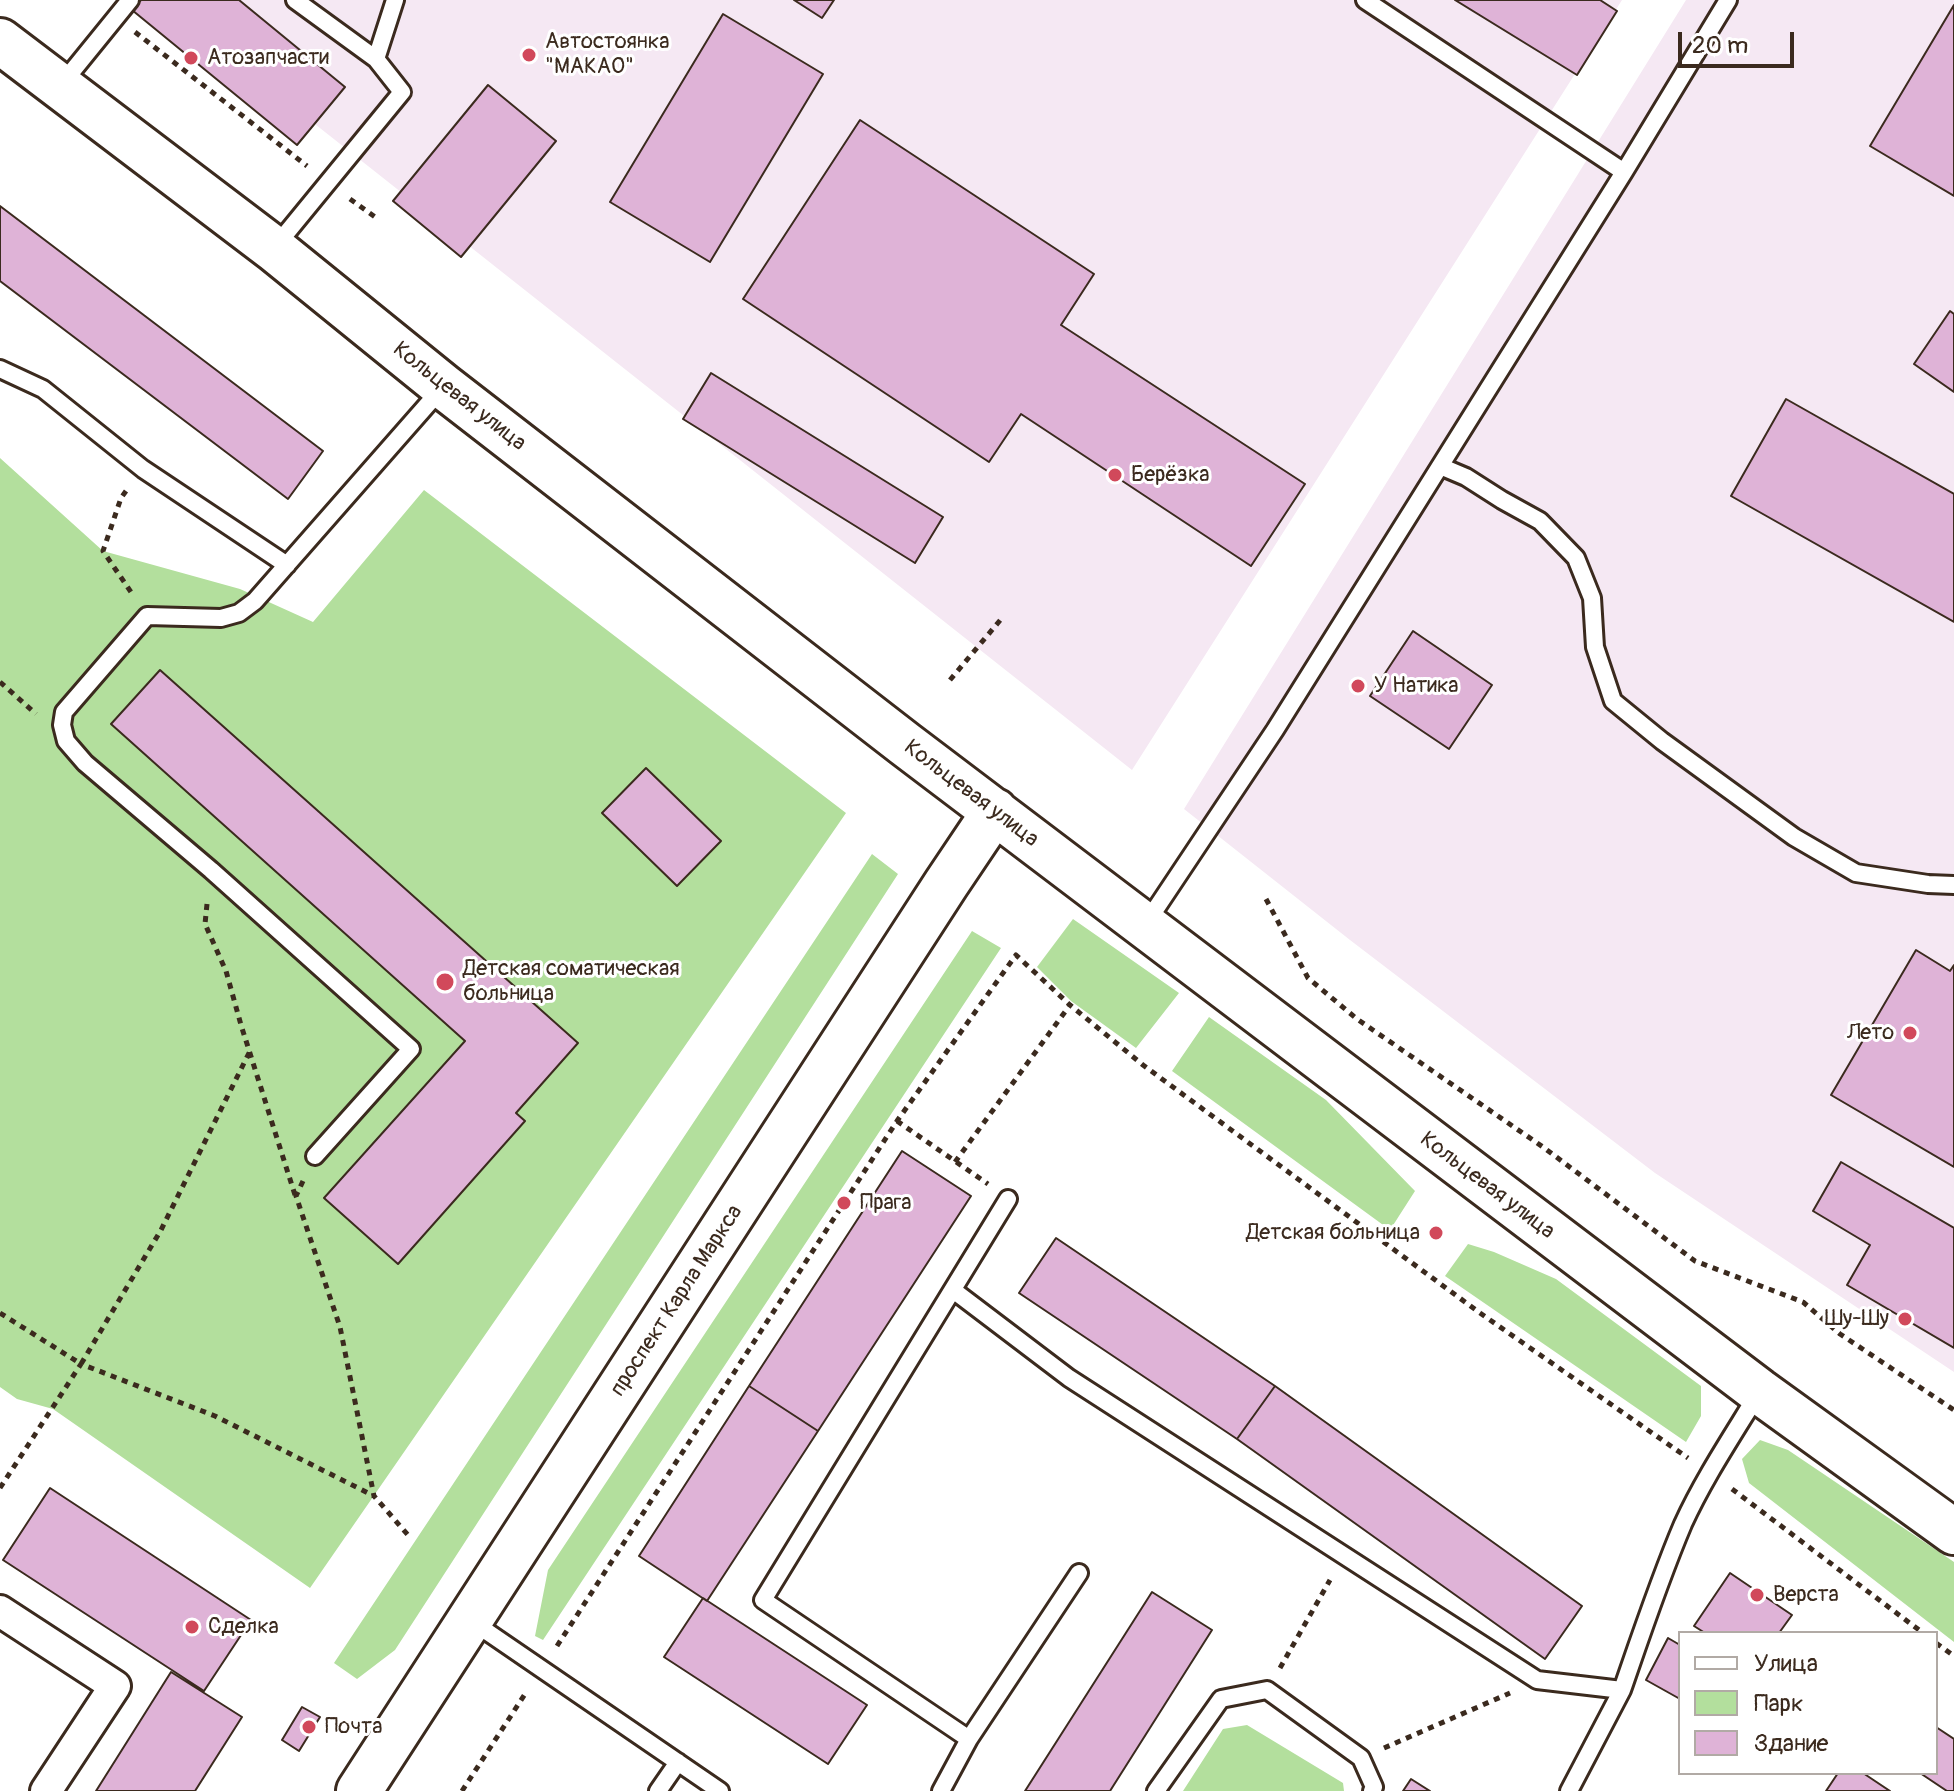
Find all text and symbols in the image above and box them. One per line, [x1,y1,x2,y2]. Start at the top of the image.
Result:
scale bar [1682,16,1798,66]
place label: Автостоянка "МАКАО" [545,29,669,80]
text: 20 m [1692,31,1748,60]
place label: Атозапчасти [207,45,329,71]
marker: Автостоянка "МАКАО" [520,46,538,64]
marker: Атозапчасти [182,49,200,67]
street label: Кольцевая улица [387,337,531,457]
place label: Берёзка [1131,462,1209,488]
marker: Берёзка [1106,466,1124,484]
place label: У Натика [1374,673,1459,699]
marker: У Натика [1349,677,1367,695]
street label: Кольцевая улица [898,735,1044,853]
place label: Детская соматическая больница [463,956,680,1008]
marker: Детская соматическая больница [434,971,456,993]
place label: Лето [1847,1020,1894,1046]
marker: Лето [1901,1024,1919,1042]
street label: Кольцевая улица [1414,1127,1560,1245]
place label: Прага [860,1190,912,1216]
marker: Прага [835,1194,853,1212]
street label: проспект Карла Маркса [605,1200,749,1402]
place label: Детская больница [1246,1220,1420,1246]
marker: Детская больница [1427,1224,1445,1242]
place label: Шу-Шу [1825,1306,1889,1332]
marker: Шу-Шу [1896,1310,1914,1328]
place label: Верста [1773,1582,1839,1608]
marker: Верста [1748,1586,1766,1604]
place label: Сделка [208,1614,279,1640]
marker: Сделка [183,1618,201,1636]
legend [1678,1631,1938,1775]
text: Улица [1754,1649,1818,1678]
text: Парк [1754,1689,1803,1718]
place label: Почта [325,1714,382,1740]
marker: Почта [300,1718,318,1736]
text: Здание [1754,1729,1828,1758]

